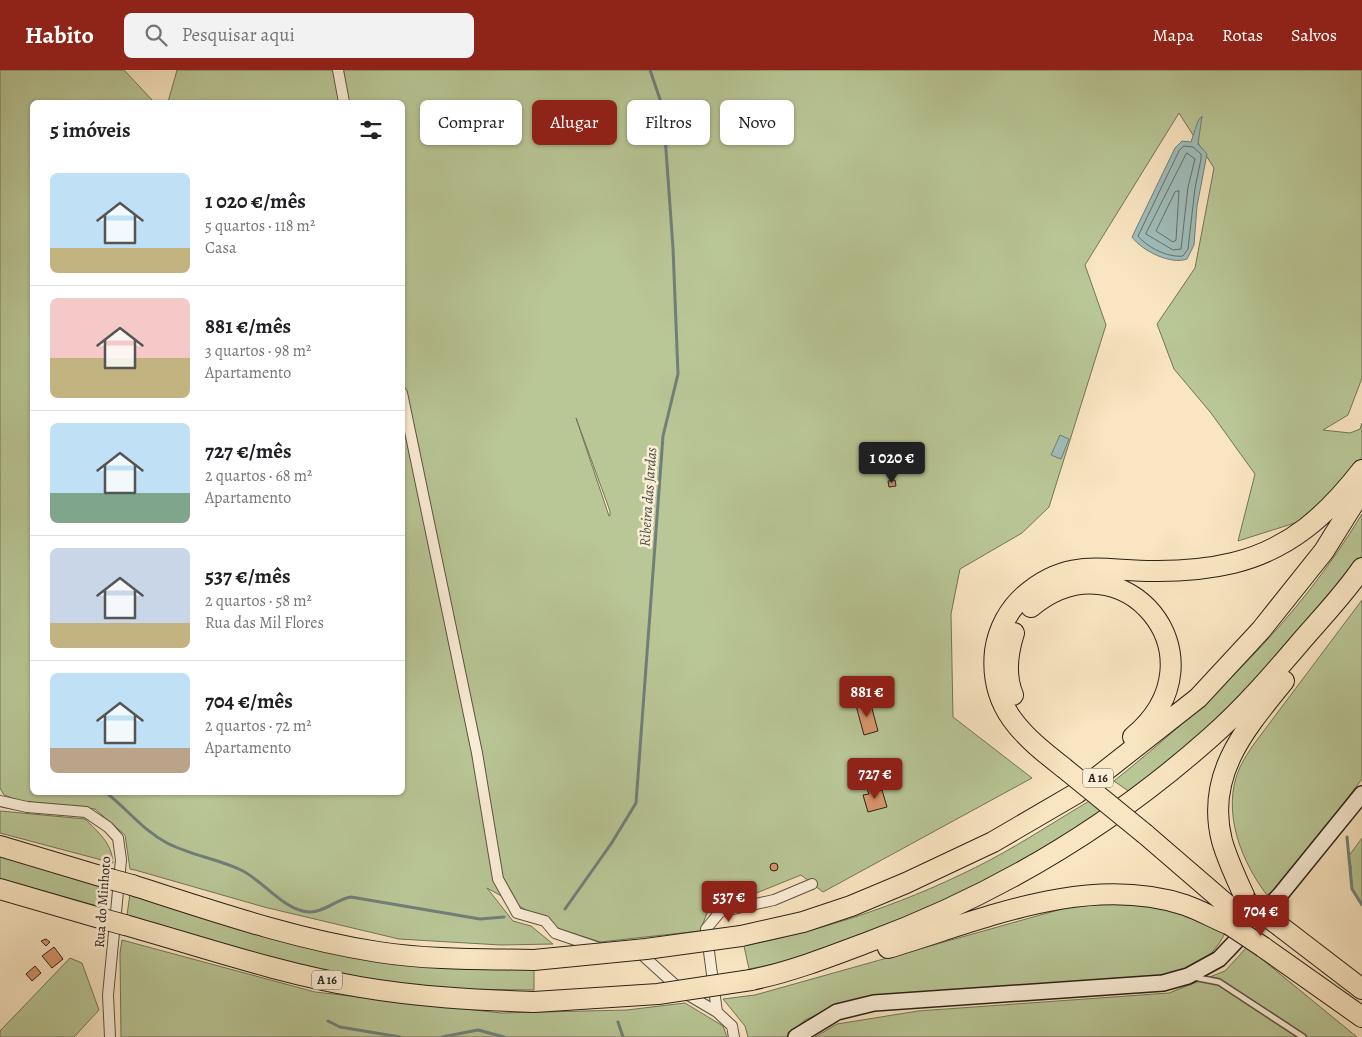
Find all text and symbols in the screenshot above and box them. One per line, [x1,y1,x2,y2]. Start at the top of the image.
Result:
search box [124,13,474,58]
text: Habito [25,19,94,51]
icon: search [142,21,170,49]
text: Pesquisar aqui [182,22,295,48]
text: Mapa [1153,23,1194,47]
text: Rotas [1222,23,1263,47]
text: Salvos [1291,23,1337,47]
chip: Comprar [420,100,522,145]
chip: Alugar [532,100,617,145]
chip: Filtros [627,100,710,145]
chip: Novo [720,100,794,145]
text: 5 imóveis [50,116,131,144]
icon: filters [357,116,385,144]
text: 1 020 €/mês [205,187,306,215]
icon: home [90,193,150,253]
text: 5 quartos · 118 m² [205,215,315,237]
text: Casa [205,237,236,259]
text: 881 €/mês [205,312,291,340]
icon: home [90,318,150,378]
text: 3 quartos · 98 m² [205,340,311,362]
text: Apartamento [205,362,291,384]
text: 727 €/mês [205,437,292,465]
pin: 1 020 € [846,442,938,484]
icon: home [90,443,150,503]
water label: Ribeira das Jardas [635,447,661,547]
text: 1 020 € [870,447,914,469]
text: 2 quartos · 68 m² [205,465,312,487]
text: Apartamento [205,487,291,509]
text: 537 €/mês [205,562,290,590]
icon: home [90,568,150,628]
text: 2 quartos · 58 m² [205,590,312,612]
text: Rua das Mil Flores [205,612,324,634]
pin: 881 € [832,676,902,718]
text: 881 € [850,681,884,703]
text: 704 €/mês [205,687,293,715]
icon: home [90,693,150,753]
text: 2 quartos · 72 m² [205,715,312,737]
text: Apartamento [205,737,291,759]
pin: 727 € [840,758,910,800]
text: 727 € [858,763,892,785]
road number: A 16 [1083,768,1113,788]
street label: Rua do Minhoto [90,856,115,948]
pin: 537 € [694,880,764,923]
text: 537 € [713,886,745,908]
pin: 704 € [1226,894,1296,937]
text: 704 € [1244,900,1278,922]
road number: A 16 [312,970,342,990]

